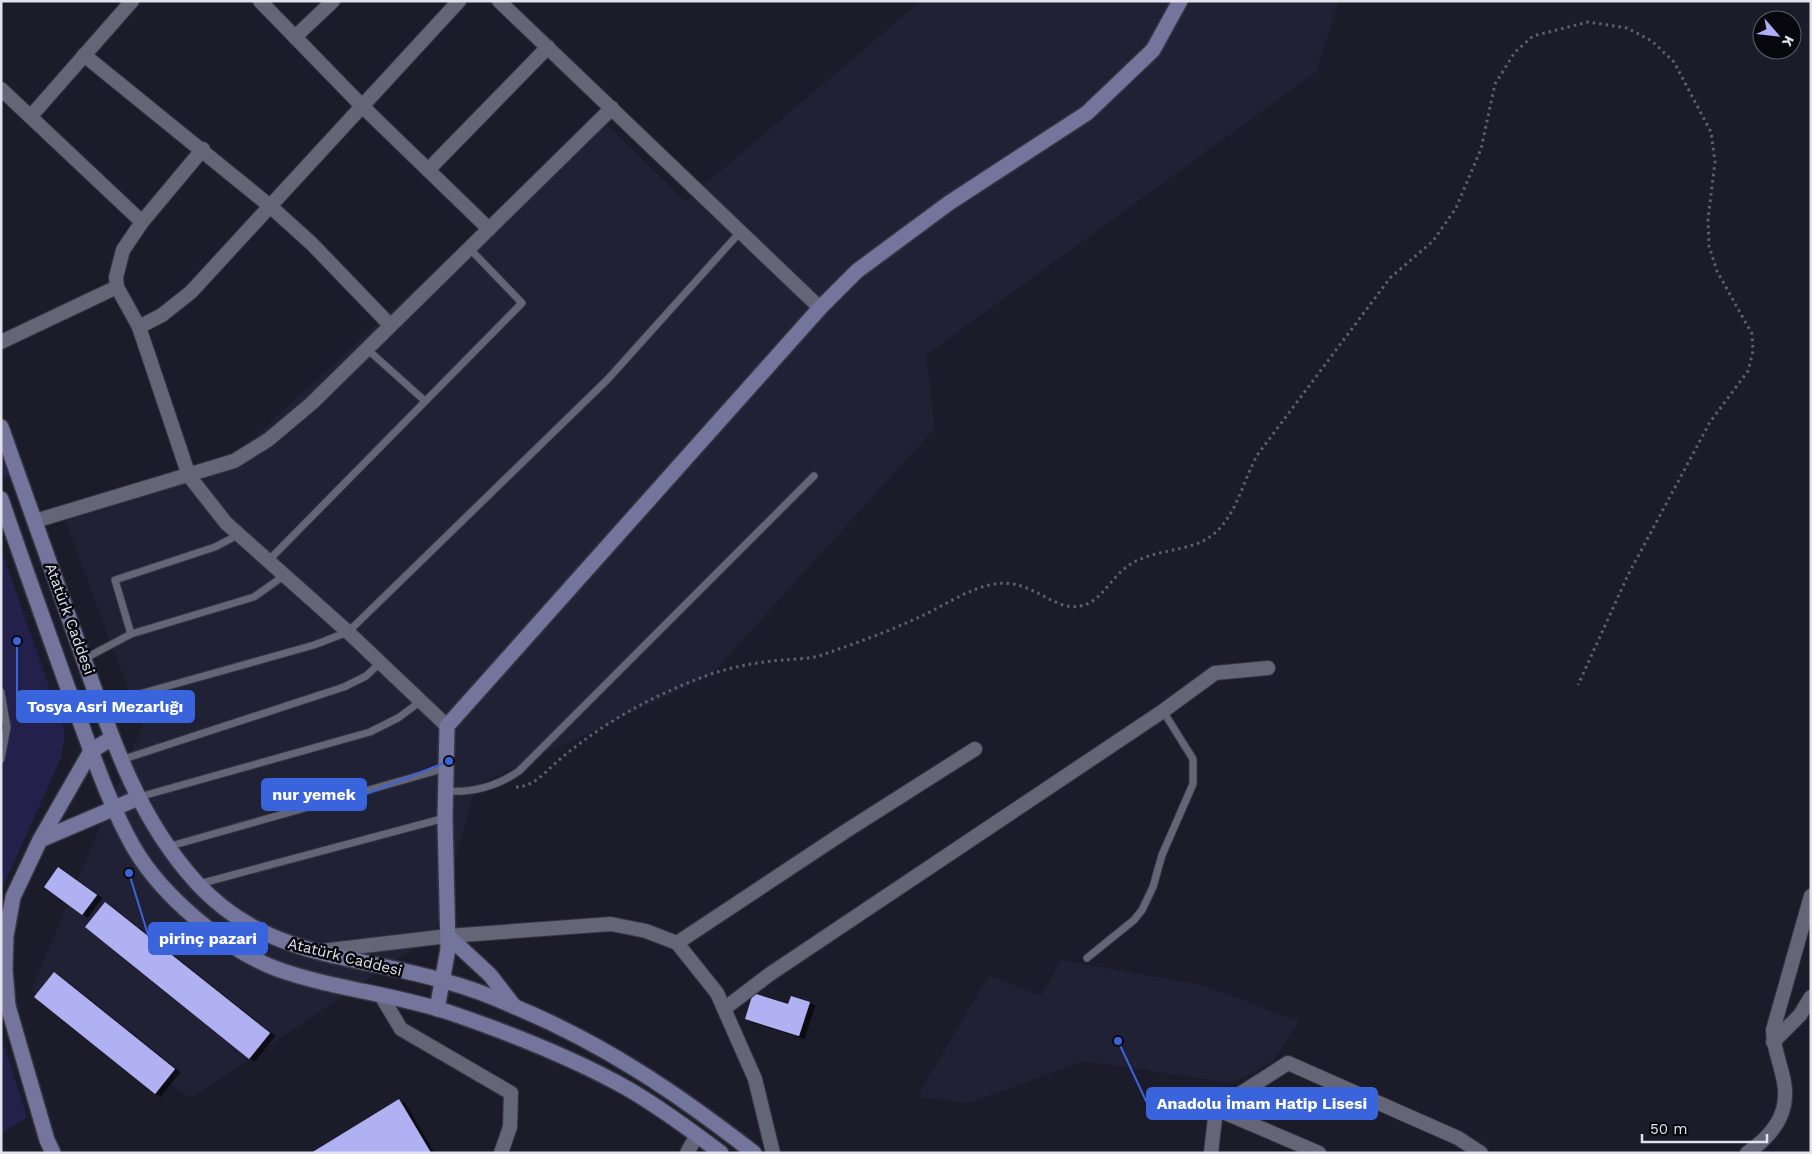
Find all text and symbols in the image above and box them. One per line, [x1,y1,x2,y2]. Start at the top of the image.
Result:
north arrow [1752,10,1802,60]
text: K [1779,33,1798,49]
street label: Atatürk Caddesi [42,561,98,677]
callout: Tosya Asri Mezarlığı [17,691,194,722]
text: Tosya Asri Mezarlığı [27,697,183,716]
callout: nur yemek [262,779,366,810]
text: nur yemek [272,785,356,804]
callout: pirinç pazari [149,923,267,954]
text: pirinç pazari [159,929,257,948]
street label: Atatürk Caddesi [286,934,404,980]
callout: Anadolu İmam Hatip Lisesi [1147,1088,1377,1119]
text: Anadolu İmam Hatip Lisesi [1157,1094,1367,1113]
scale bar [1642,1112,1767,1144]
text: 50 m [1650,1120,1687,1138]

